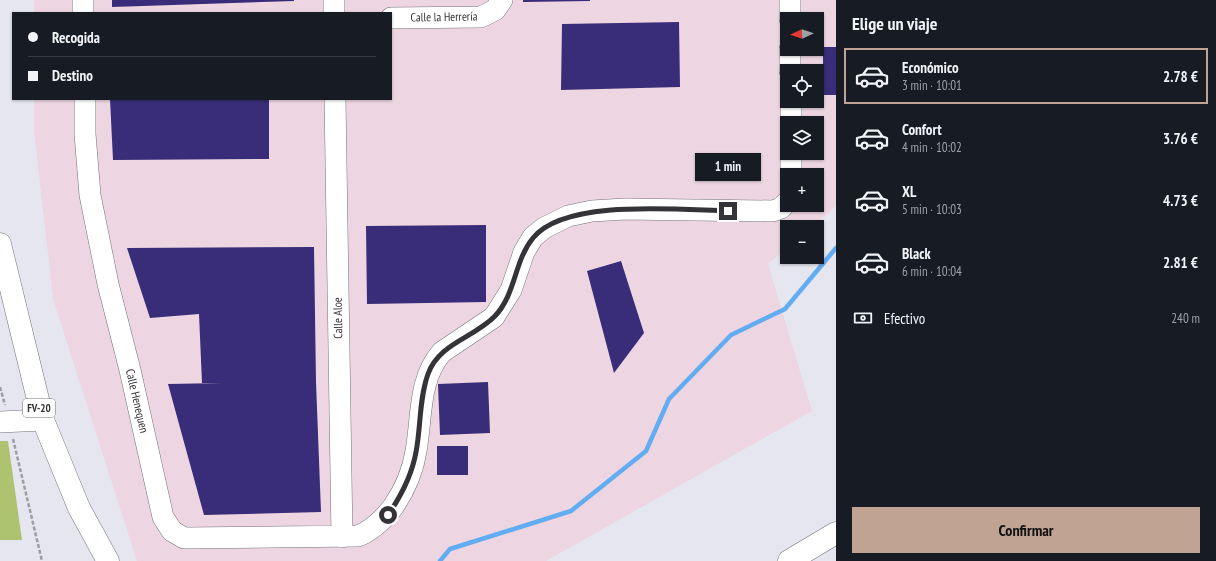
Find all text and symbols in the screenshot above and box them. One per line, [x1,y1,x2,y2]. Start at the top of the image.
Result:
street label: Calle la Herrería [410,8,478,25]
north arrow [780,12,824,56]
map controls [780,12,824,264]
text: Elige un viaje [852,12,937,35]
text: Recogida [52,28,100,47]
icon: car [854,58,890,94]
text: Económico [902,58,959,77]
button: locate [780,64,824,108]
text: Destino [52,66,93,85]
text: 2.78 € [1163,67,1198,86]
text: 3 min · 10:01 [902,77,962,94]
button: layers [780,116,824,160]
icon: car [854,120,890,156]
text: Confort [902,120,942,139]
text: 3.76 € [1163,129,1198,148]
text: 4 min · 10:02 [902,139,962,156]
callout: 1 min [695,153,761,181]
text: 1 min [715,158,741,175]
button: + [780,168,824,212]
icon: car [854,182,890,218]
text: XL [902,182,916,201]
text: 4.73 € [1163,191,1198,210]
text: 5 min · 10:03 [902,201,962,218]
route end [719,202,737,220]
button: − [780,220,824,264]
icon: car [854,244,890,280]
text: Black [902,244,931,263]
text: 2.81 € [1163,253,1198,272]
text: 6 min · 10:04 [902,263,962,280]
street label: Calle Aloe [330,297,345,339]
icon: cash [852,307,874,329]
text: Efectivo [884,309,925,328]
text: 240 m [1171,310,1200,327]
street label: Calle Henequen [123,367,152,434]
road number: FV-20 [23,399,55,417]
route start [379,506,397,524]
button: Confirmar [852,507,1200,553]

